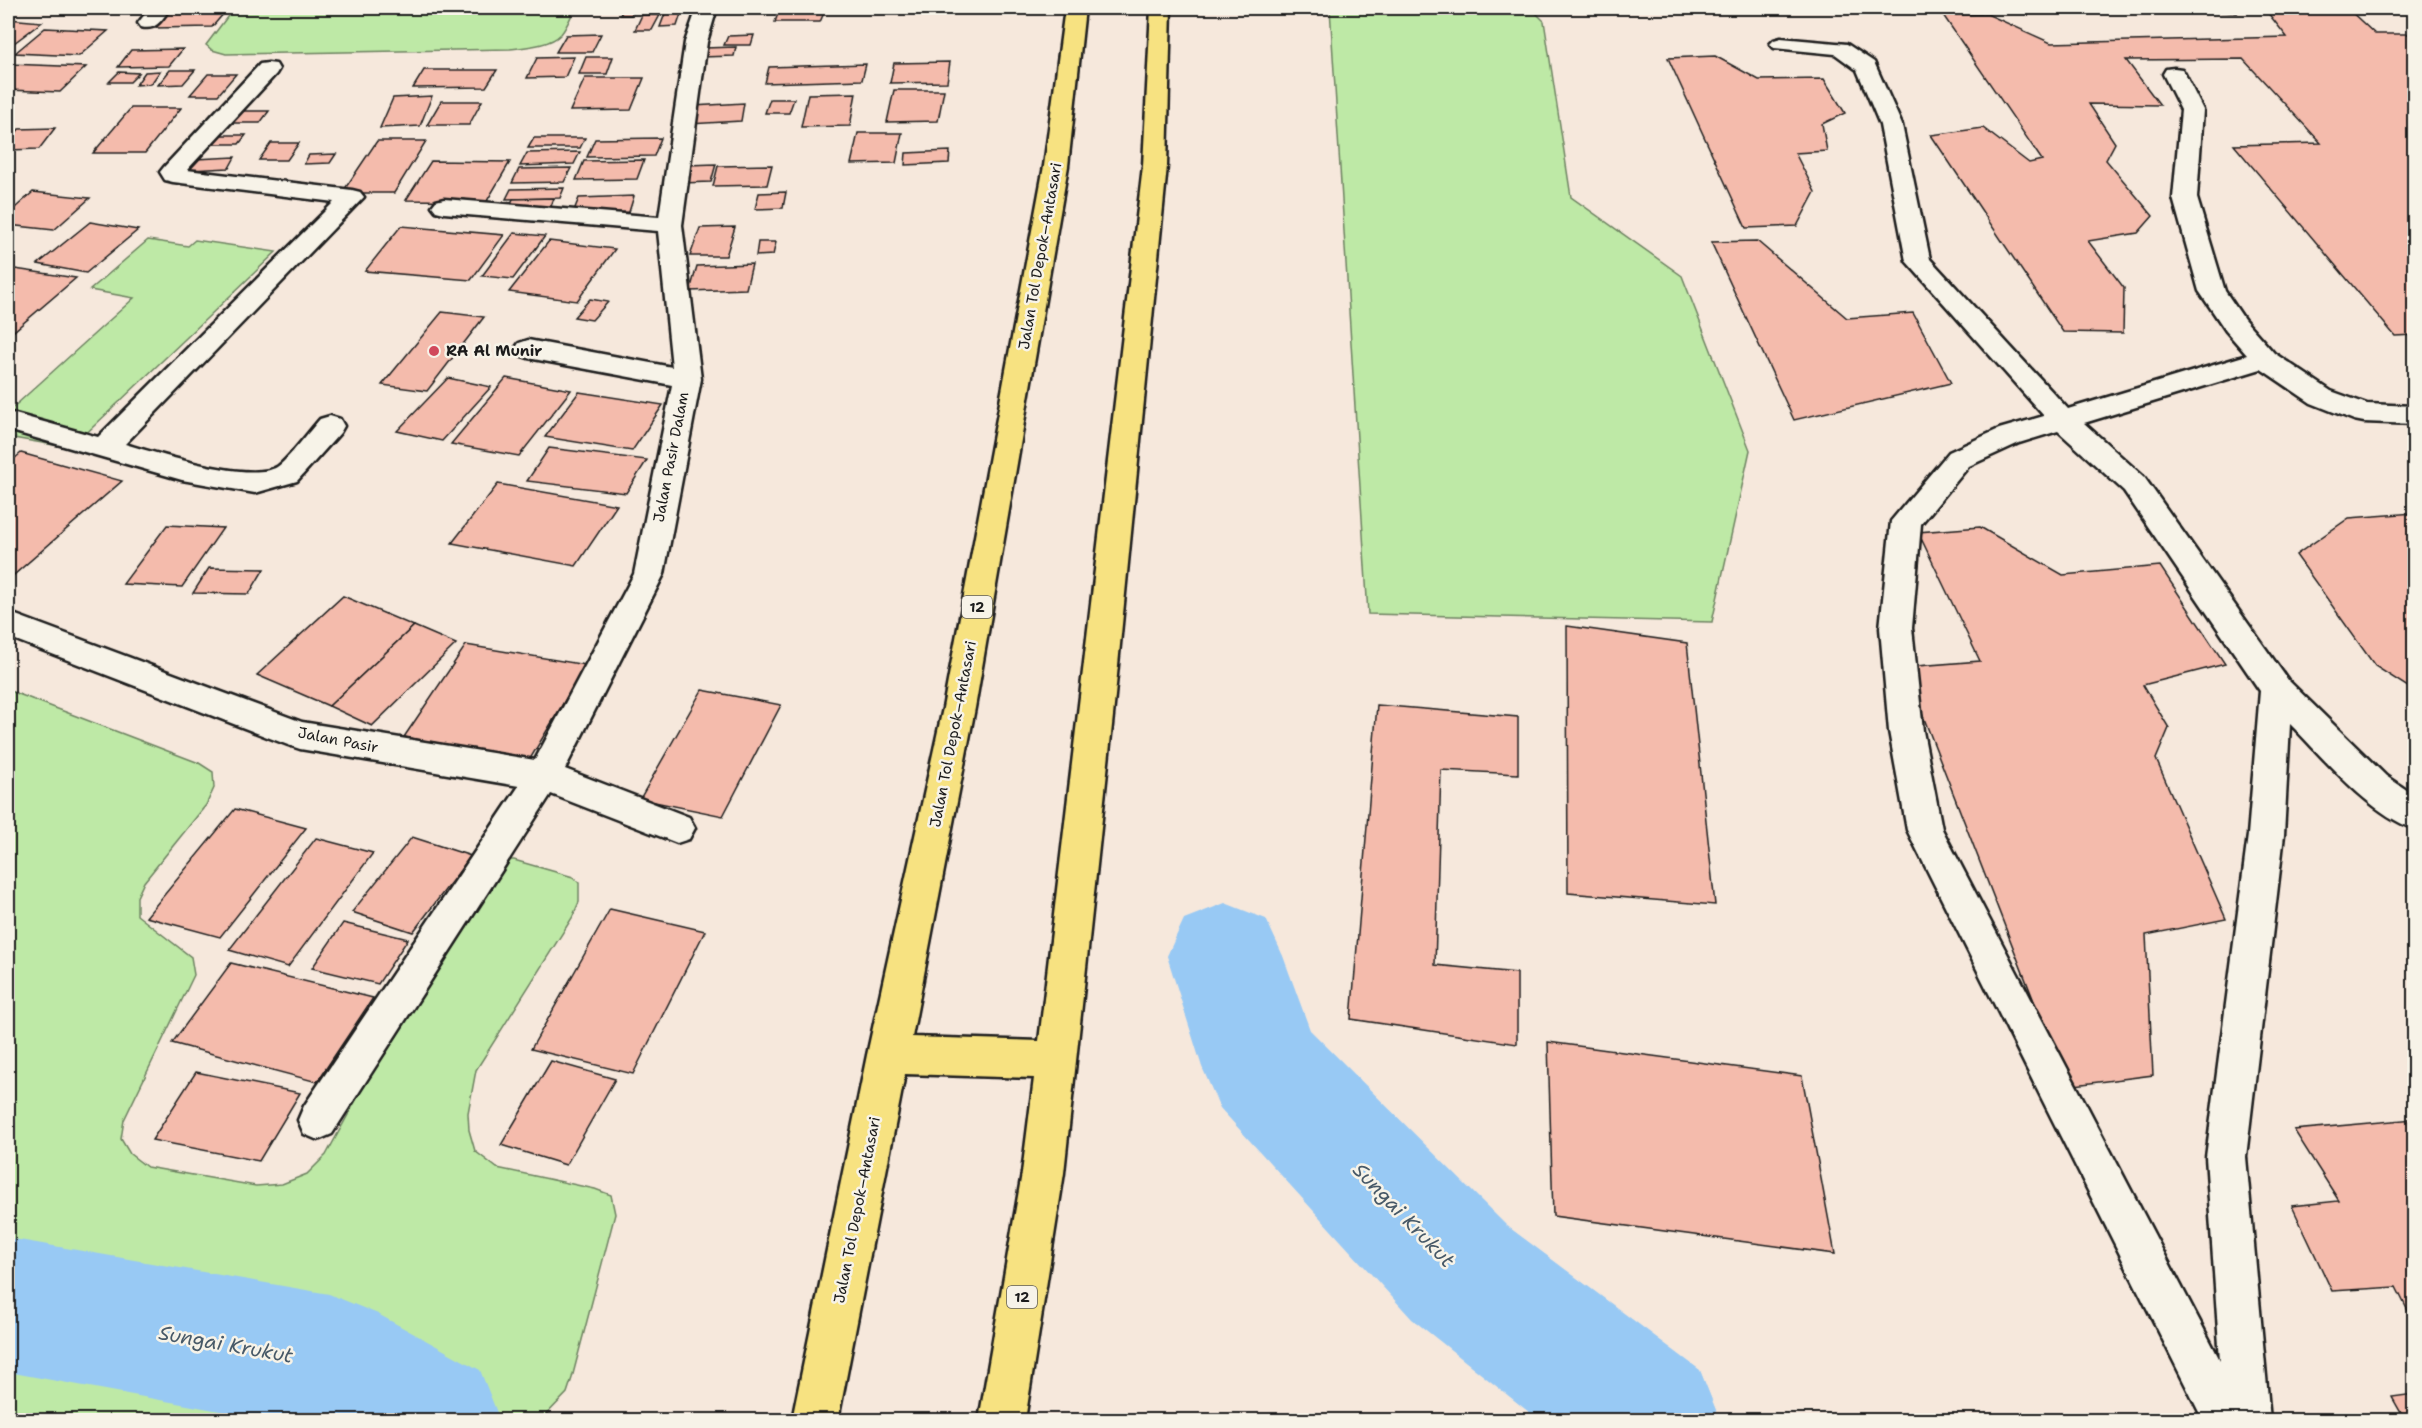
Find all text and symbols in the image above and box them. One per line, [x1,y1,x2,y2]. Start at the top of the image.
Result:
street label: Jalan Tol Depok–Antasari [1014,161,1066,351]
place label: RA Al Munir [446,341,542,361]
marker: RA Al Munir [427,344,441,358]
street label: Jalan Pasir Dalam [649,390,693,524]
road number: 12 [962,596,992,618]
street label: Jalan Tol Depok–Antasari [925,639,981,829]
street label: Jalan Pasir [296,722,380,758]
street label: Jalan Tol Depok–Antasari [829,1115,885,1305]
water label: Sungai Krukut [1347,1157,1461,1273]
road number: 12 [1007,1286,1037,1308]
water label: Sungai Krukut [157,1319,295,1369]

